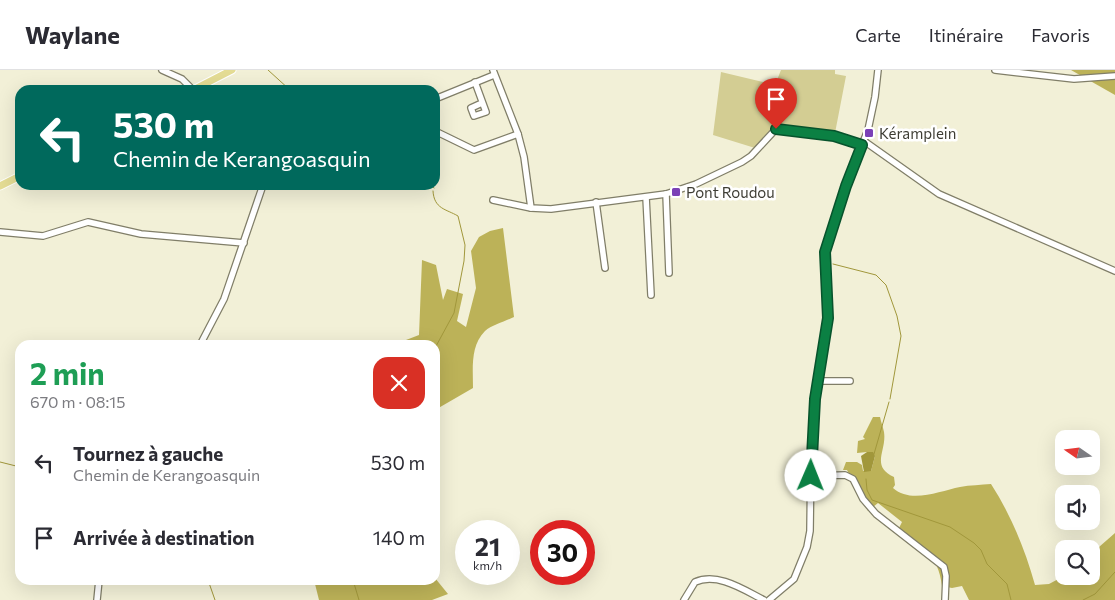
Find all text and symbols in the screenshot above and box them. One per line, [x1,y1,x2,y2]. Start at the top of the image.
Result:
text: Waylane [25,20,120,49]
text: Carte [855,24,901,46]
text: Itinéraire [929,24,1003,46]
text: Favoris [1031,24,1090,46]
pin [755,78,797,129]
icon: arrive [762,85,790,113]
text: 530 m [113,102,214,145]
icon: left [30,105,95,170]
place label: Kéramplein [879,124,956,142]
marker: Kéramplein [863,127,875,139]
text: Chemin de Kerangoasquin [113,145,371,172]
place label: Pont Roudou [686,183,775,201]
marker: Pont Roudou [670,186,682,198]
text: 2 min [30,354,105,391]
button: close [373,357,425,409]
text: 670 m · 08:15 [30,392,125,411]
north arrow [1055,430,1100,475]
map controls [1055,430,1100,585]
text: Tournez à gauche [73,442,223,465]
icon: left [30,449,58,477]
position arrow [784,449,836,501]
text: 530 m [371,451,425,474]
text: Chemin de Kerangoasquin [73,465,260,484]
button: sound [1055,485,1100,530]
speed limit sign: 30 [530,520,595,585]
icon: arrive [30,524,58,552]
text: Arrivée à destination [73,526,255,549]
text: 140 m [373,526,425,549]
text: 21 [475,531,500,561]
button: search [1055,540,1100,585]
text: km/h [473,558,502,572]

